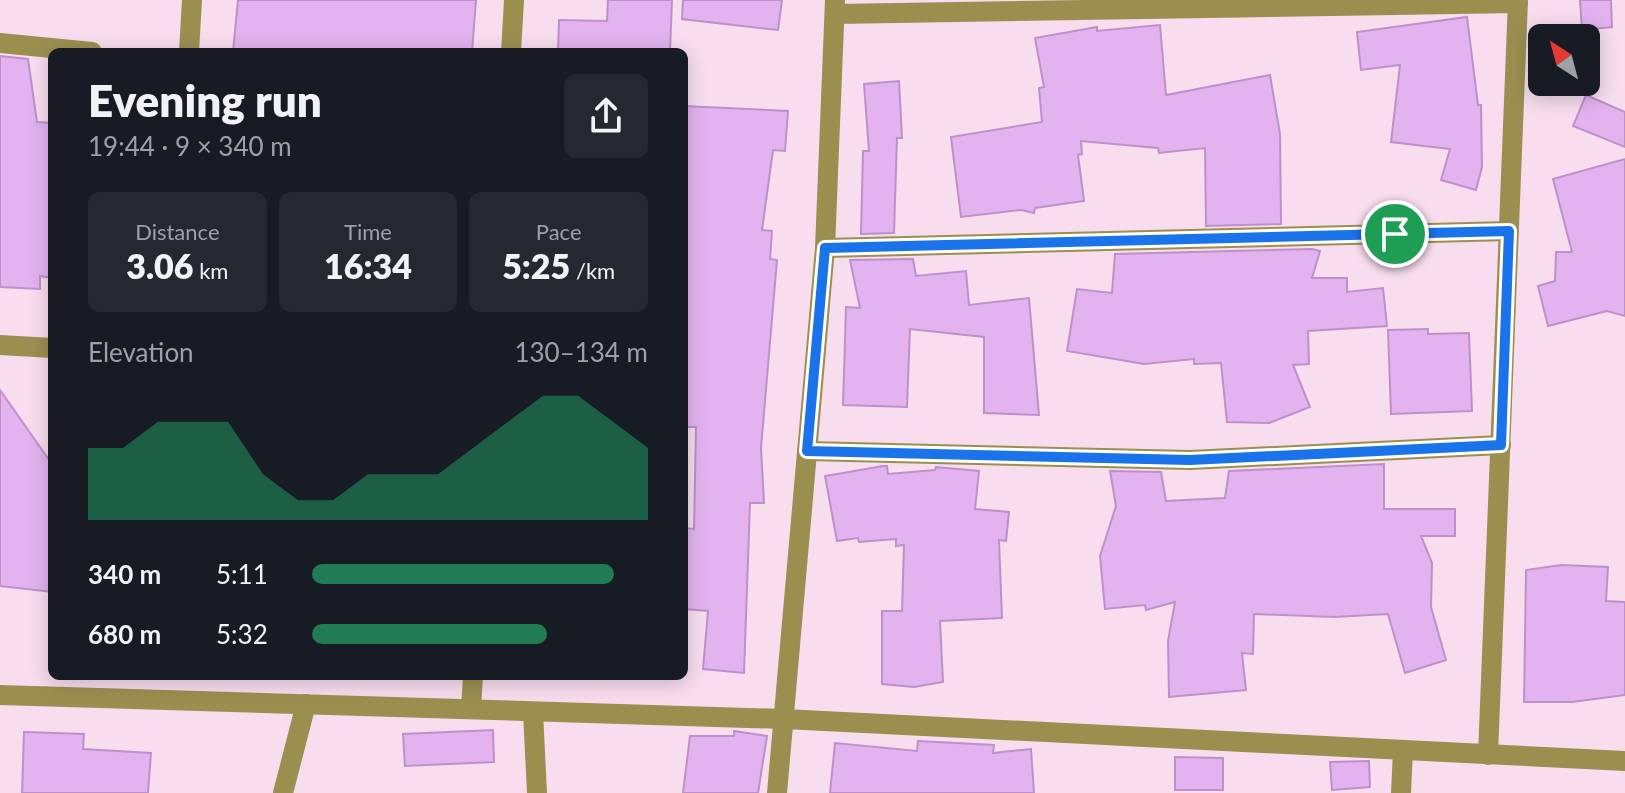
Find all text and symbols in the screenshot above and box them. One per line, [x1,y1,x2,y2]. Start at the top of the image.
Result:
north arrow [1528,24,1600,96]
map controls [1528,24,1600,96]
text: Evening run [88,74,322,126]
button: share [564,74,648,158]
text: 19:44 · 9 × 340 m [88,130,292,162]
pin [1361,200,1429,268]
icon: arrive [1373,212,1417,256]
text: Distance [135,218,220,245]
text: Time [344,218,392,245]
text: Pace [536,218,582,245]
text: 3.06 [126,245,194,286]
text: 16:34 [324,245,412,286]
text: 5:25 [502,245,570,286]
text: km [194,257,228,284]
text: /km [570,257,615,284]
text: Elevation [88,336,194,368]
text: 130–134 m [514,336,648,368]
text: 340 m [88,558,161,590]
text: 5:11 [216,558,268,590]
text: 680 m [88,618,161,650]
text: 5:32 [216,618,268,650]

